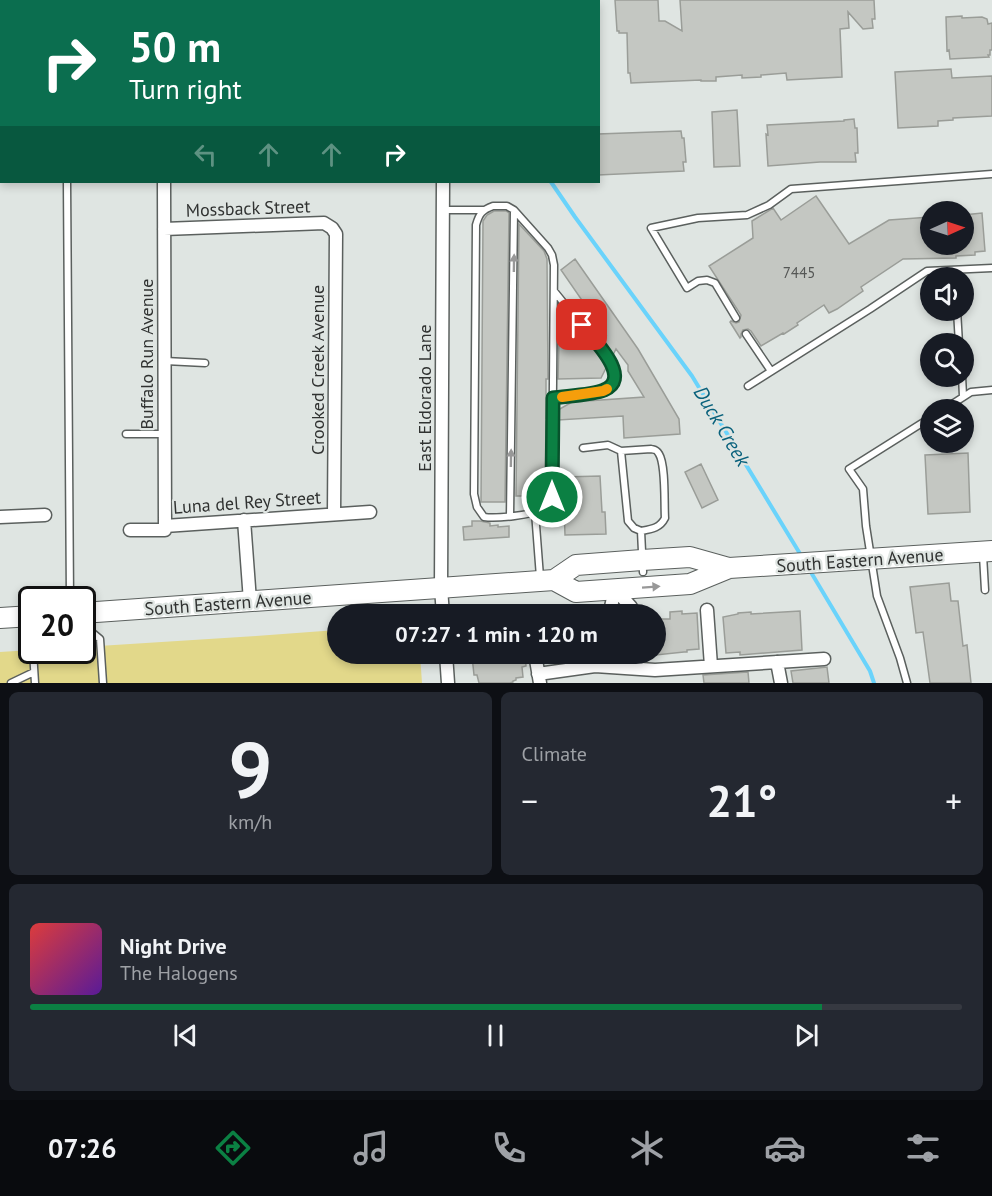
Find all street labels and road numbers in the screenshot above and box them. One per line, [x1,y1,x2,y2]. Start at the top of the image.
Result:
street label: Mossback Street [185,194,311,222]
street label: Buffalo Run Avenue [135,279,158,429]
street label: Crooked Creek Avenue [306,285,329,455]
street label: East Eldorado Lane [413,324,436,472]
street label: Luna del Rey Street [172,485,322,519]
street label: South Eastern Avenue [776,543,944,577]
street label: South Eastern Avenue [144,586,312,620]

